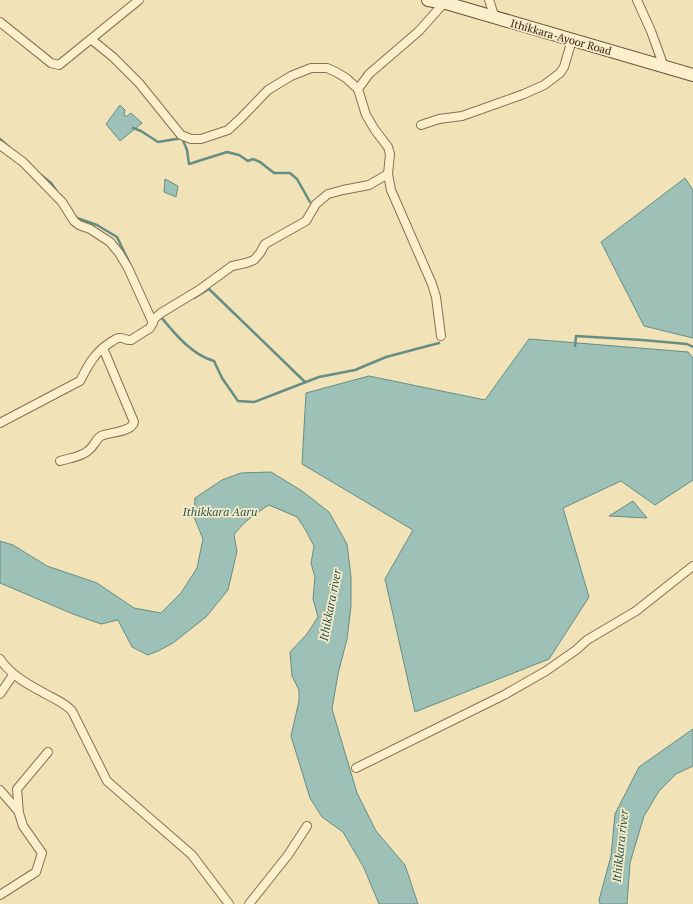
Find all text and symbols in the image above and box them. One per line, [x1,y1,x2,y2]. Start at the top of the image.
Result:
street label: Ithikkara-Ayoor Road [509,16,613,58]
water label: Ithikkara Aaru [182,504,257,519]
water label: Ithikkara river [315,566,345,643]
water label: Ithikkara river [609,808,631,884]

